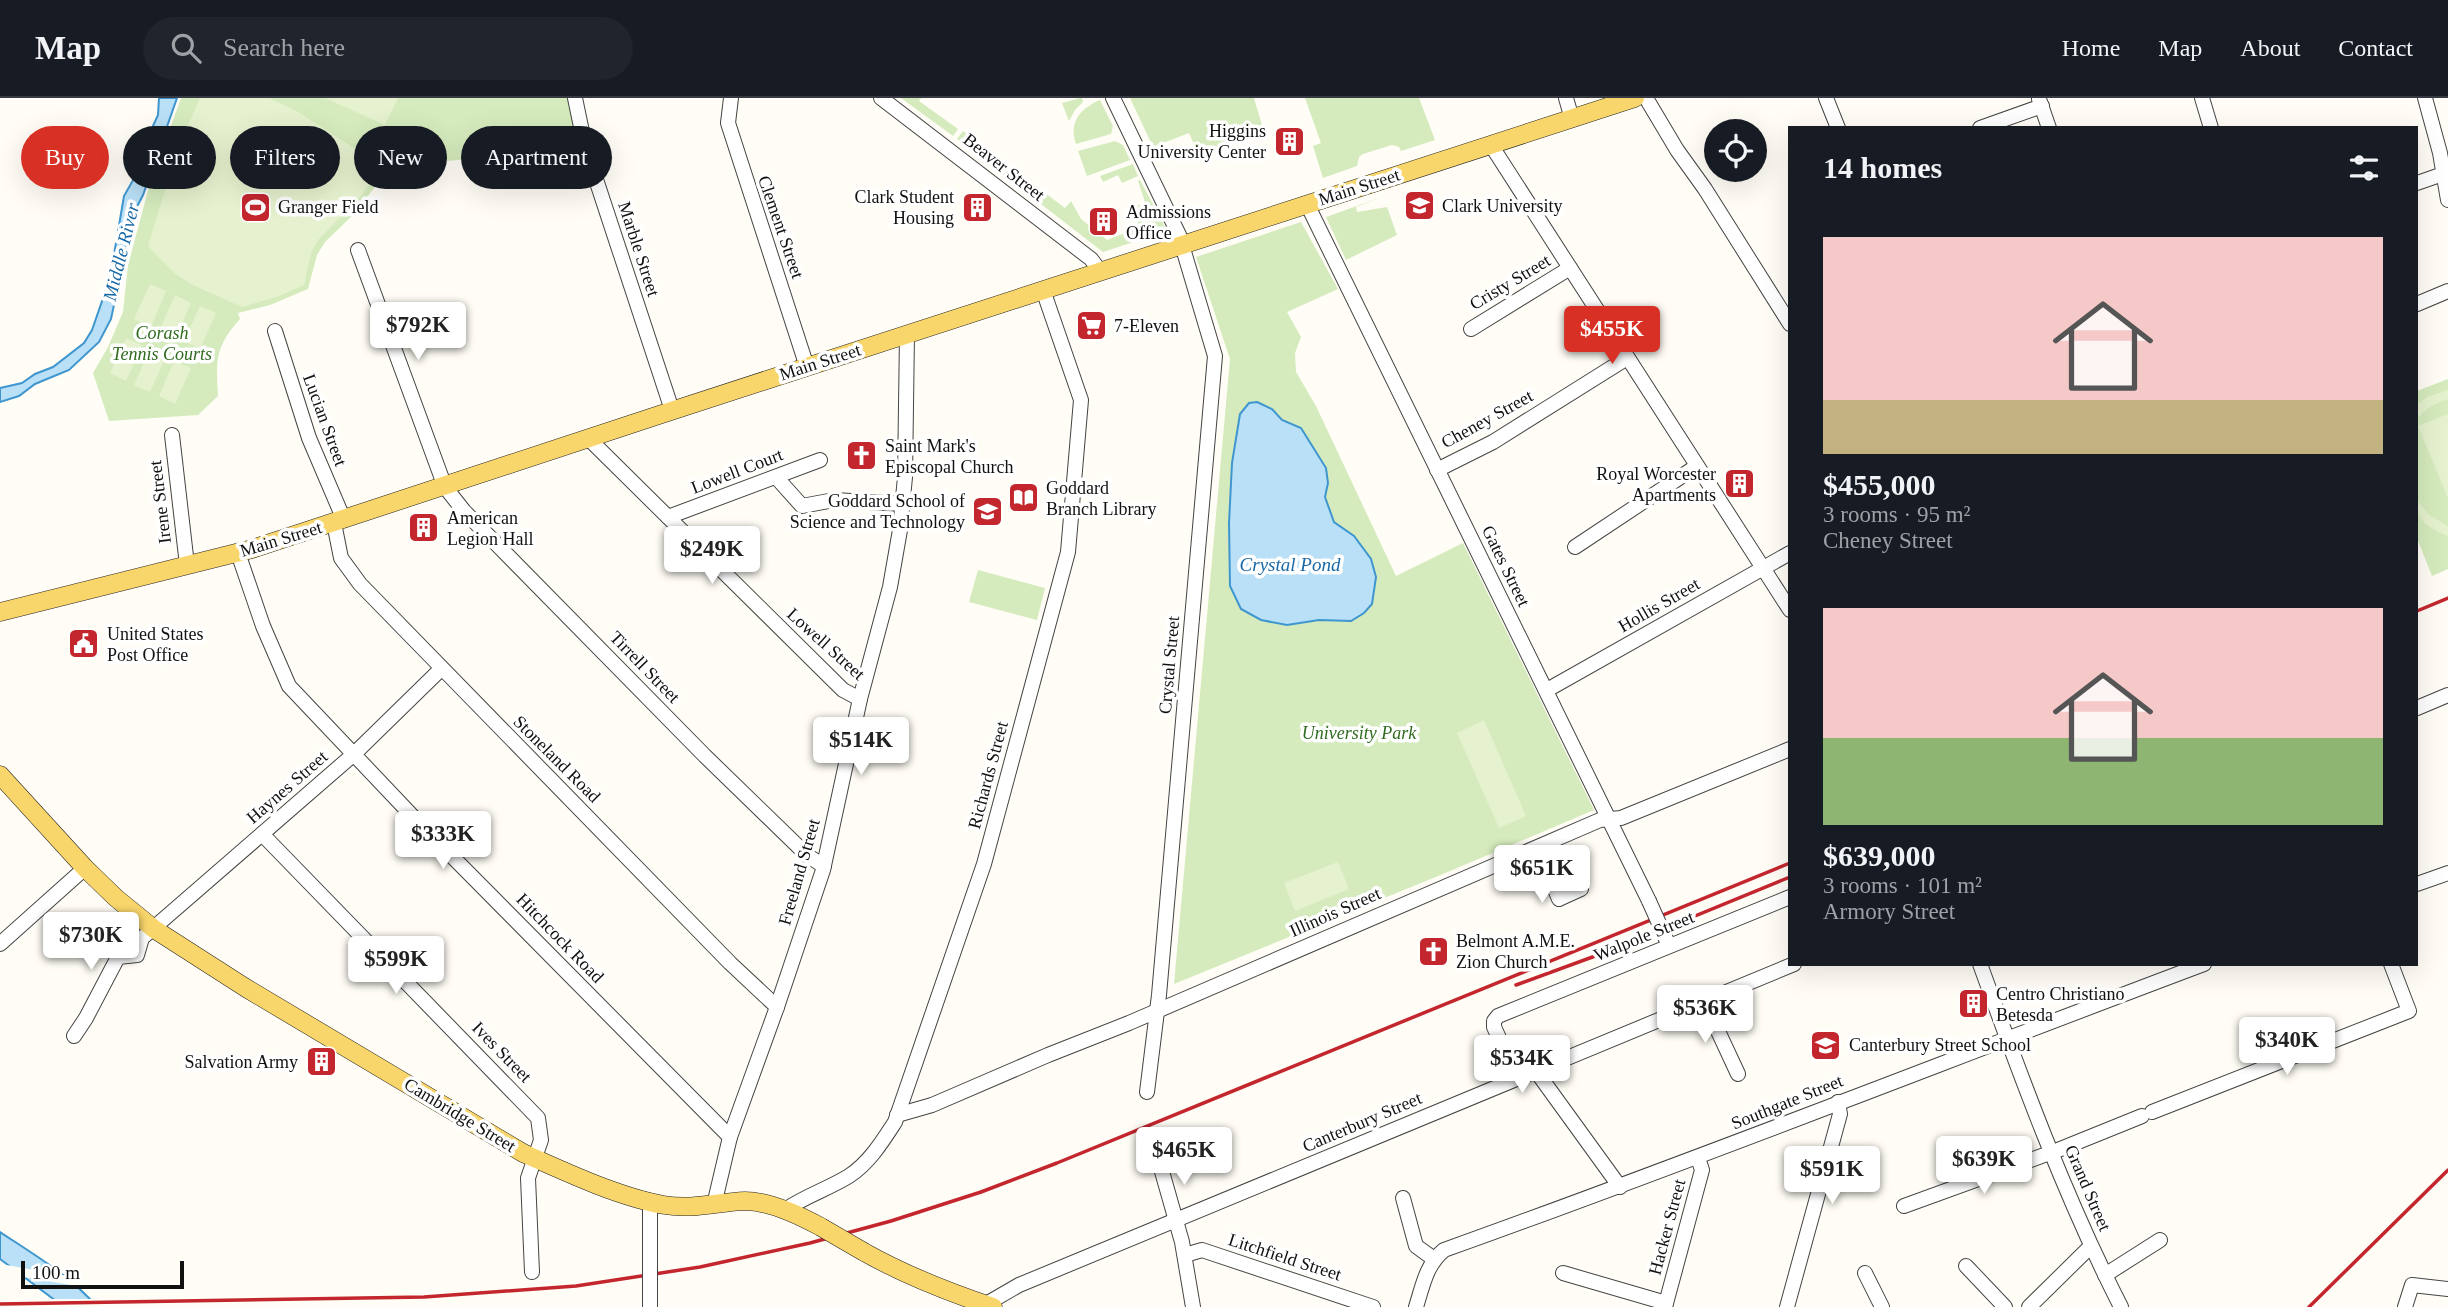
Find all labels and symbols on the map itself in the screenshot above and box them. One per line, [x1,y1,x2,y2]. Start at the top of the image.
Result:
place label: Higgins University Center [1138,121,1266,162]
building icon: Higgins University Center [1272,124,1306,158]
street label: Beaver Street [959,129,1049,205]
street label: Main Street [1316,164,1402,210]
street label: Clement Street [754,173,808,281]
place label: Clark Student Housing [855,187,954,228]
school or university icon: Clark University [1402,189,1436,223]
sports icon: Granger Field [238,190,272,224]
building icon: Clark Student Housing [960,190,994,224]
place label: Clark University [1442,196,1562,216]
place label: Granger Field [278,197,378,217]
street label: Marble Street [614,199,664,299]
water label: Middle River [99,200,143,304]
place label: Admissions Office [1126,202,1211,243]
building icon: Admissions Office [1086,205,1120,239]
street label: Cristy Street [1466,250,1554,314]
pin: $792K [369,302,467,362]
pin: $455K [1563,306,1661,366]
supermarket icon: 7-Eleven [1074,309,1108,343]
place label: 7-Eleven [1114,316,1179,336]
park label: Corash Tennis Courts [112,323,212,364]
street label: Main Street [777,339,863,385]
street label: Lucian Street [299,371,351,469]
street label: Cheney Street [1438,386,1536,452]
place label: Saint Mark's Episcopal Church [885,436,1013,477]
church icon: Saint Mark's Episcopal Church [845,439,879,473]
street label: Lowell Court [688,444,786,498]
street label: Irene Street [145,459,175,545]
place label: Royal Worcester Apartments [1596,464,1716,505]
building icon: Royal Worcester Apartments [1722,467,1756,501]
place label: Goddard Branch Library [1046,478,1156,519]
library icon: Goddard Branch Library [1006,481,1040,515]
place label: Goddard School of Science and Technology [790,491,965,532]
school or university icon: Goddard School of Science and Technology [971,494,1005,528]
place label: American Legion Hall [447,508,533,549]
building icon: American Legion Hall [407,511,441,545]
street label: Main Street [238,517,324,561]
street label: Gates Street [1478,522,1534,610]
pin: $249K [663,526,761,586]
water label: Crystal Pond [1240,554,1341,575]
street label: Hollis Street [1615,574,1703,636]
street label: Lowell Street [783,604,869,684]
street label: Crystal Street [1155,615,1183,715]
place label: United States Post Office [107,624,204,665]
public building icon: United States Post Office [67,627,101,661]
street label: Tirrell Street [606,627,684,707]
street label: Stoneland Road [509,711,605,807]
pin: $514K [812,718,910,777]
street label: Richards Street [964,719,1012,831]
park label: University Park [1302,723,1417,743]
street label: Haynes Street [243,746,331,828]
pin: $333K [394,812,492,871]
street label: Freeland Street [774,817,824,927]
pin: $651K [1493,846,1591,905]
street label: Illinois Street [1286,883,1384,941]
street label: Hitchcock Road [512,889,608,987]
street label: Walpole Street [1591,907,1697,965]
pin: $730K [42,912,140,972]
place label: Belmont A.M.E. Zion Church [1456,931,1575,972]
church icon: Belmont A.M.E. Zion Church [1416,934,1450,968]
pin: $599K [347,936,445,996]
place label: Centro Christiano Betesda [1996,984,2125,1025]
pin: $536K [1656,986,1754,1045]
building icon: Centro Christiano Betesda [1956,987,1990,1021]
street label: Ives Street [468,1018,536,1086]
pin: $340K [2238,1018,2336,1077]
school or university icon: Canterbury Street School [1809,1028,1843,1062]
pin: $534K [1473,1035,1571,1095]
place label: Canterbury Street School [1849,1035,2031,1055]
building icon: Salvation Army [304,1045,338,1079]
place label: Salvation Army [185,1052,298,1072]
street label: Southgate Street [1728,1071,1846,1133]
street label: Cambridge Street [401,1074,519,1156]
street label: Canterbury Street [1299,1088,1425,1156]
pin: $465K [1135,1128,1233,1187]
pin: $639K [1935,1136,2033,1196]
street label: Grand Street [2061,1142,2115,1234]
pin: $591K [1783,1146,1881,1206]
street label: Hacker Street [1645,1177,1689,1277]
street label: Litchfield Street [1226,1229,1344,1285]
scale bar [21,1258,184,1290]

